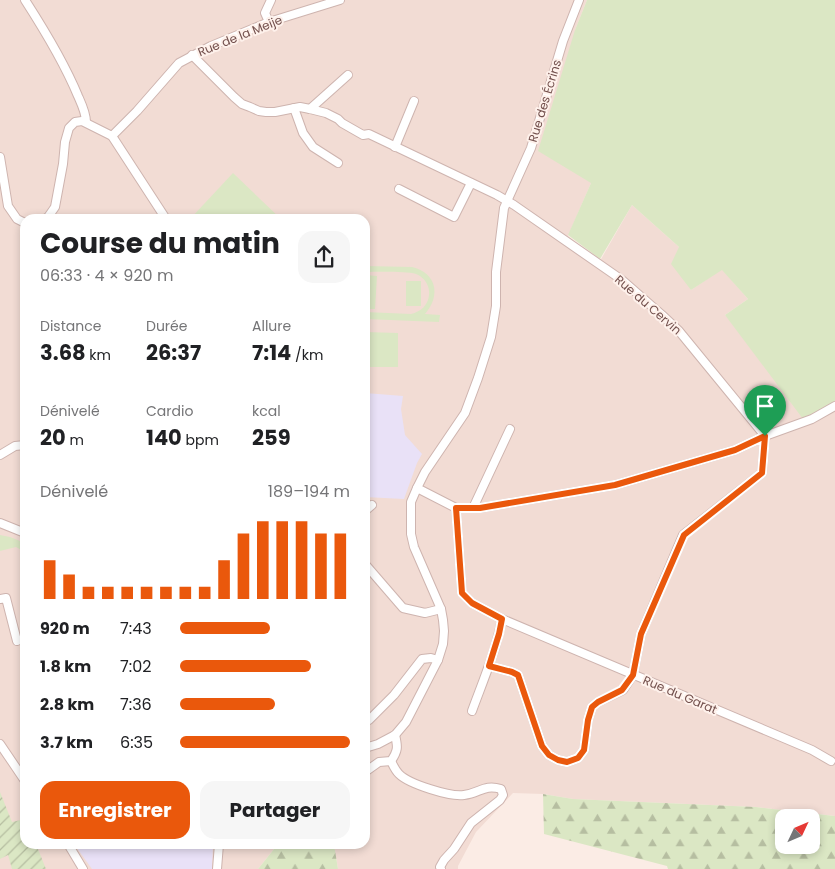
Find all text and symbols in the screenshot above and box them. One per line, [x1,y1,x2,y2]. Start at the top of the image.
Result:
street label: Rue de la Meije [195,11,285,60]
street label: Rue des Écrins [524,58,565,144]
text: Course du matin [40,224,280,263]
button: share [298,231,350,283]
text: 06:33 · 4 × 920 m [40,264,173,287]
street label: Rue du Cervin [611,271,685,338]
text: Distance [40,316,101,336]
text: Durée [146,316,187,336]
text: Allure [252,316,291,336]
text: 3.68 [40,338,86,367]
text: 26:37 [146,338,201,367]
text: 7:14 [252,338,291,367]
text: km [86,345,111,365]
text: /km [291,345,323,365]
pin [744,385,786,436]
icon: arrive [751,392,779,420]
text: Dénivelé [40,401,100,421]
text: Cardio [146,401,193,421]
text: kcal [252,401,281,421]
text: 20 [40,423,66,452]
text: 140 [146,423,182,452]
text: 259 [252,423,291,452]
text: m [66,430,84,450]
text: bpm [182,430,219,450]
text: Dénivelé [40,480,108,503]
text: 189–194 m [268,480,350,503]
text: 920 m [40,617,90,640]
text: 7:43 [120,617,152,640]
text: 1.8 km [40,655,91,678]
text: 7:02 [120,655,151,678]
street label: Rue du Garat [640,671,720,718]
text: 2.8 km [40,693,94,716]
text: 7:36 [120,693,152,716]
text: 3.7 km [40,731,93,754]
text: 6:35 [120,731,153,754]
button: Enregistrer [40,781,190,839]
button: Partager [200,781,350,839]
north arrow [775,809,820,854]
map controls [775,809,820,854]

